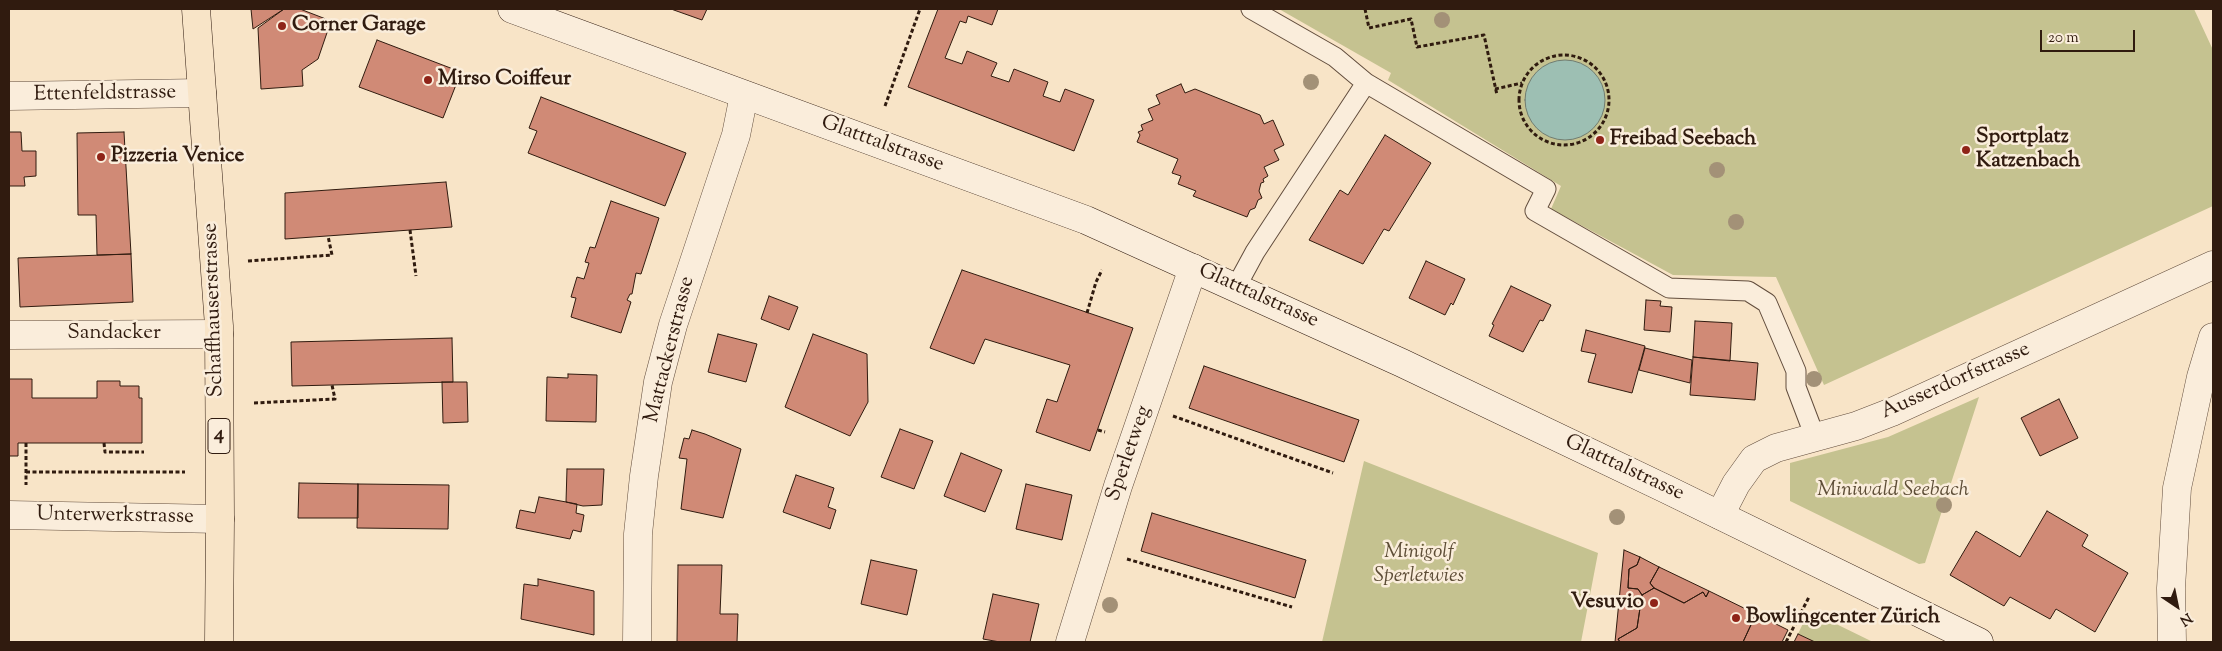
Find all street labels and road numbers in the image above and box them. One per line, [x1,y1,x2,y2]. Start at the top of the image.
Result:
street label: Ettenfeldstrasse [34,81,176,109]
street label: Glatttalstrasse [817,111,947,179]
street label: Schaffhauserstrasse [199,222,231,398]
street label: Glatttalstrasse [1194,259,1322,335]
street label: Mattackerstrasse [641,274,701,426]
street label: Sandacker [67,321,161,347]
street label: Ausserdorfstrasse [1878,338,2034,426]
street label: Sperletweg [1102,403,1158,505]
road number: 4 [208,418,230,454]
street label: Glatttalstrasse [1560,430,1688,508]
street label: Unterwerkstrasse [36,503,194,531]

